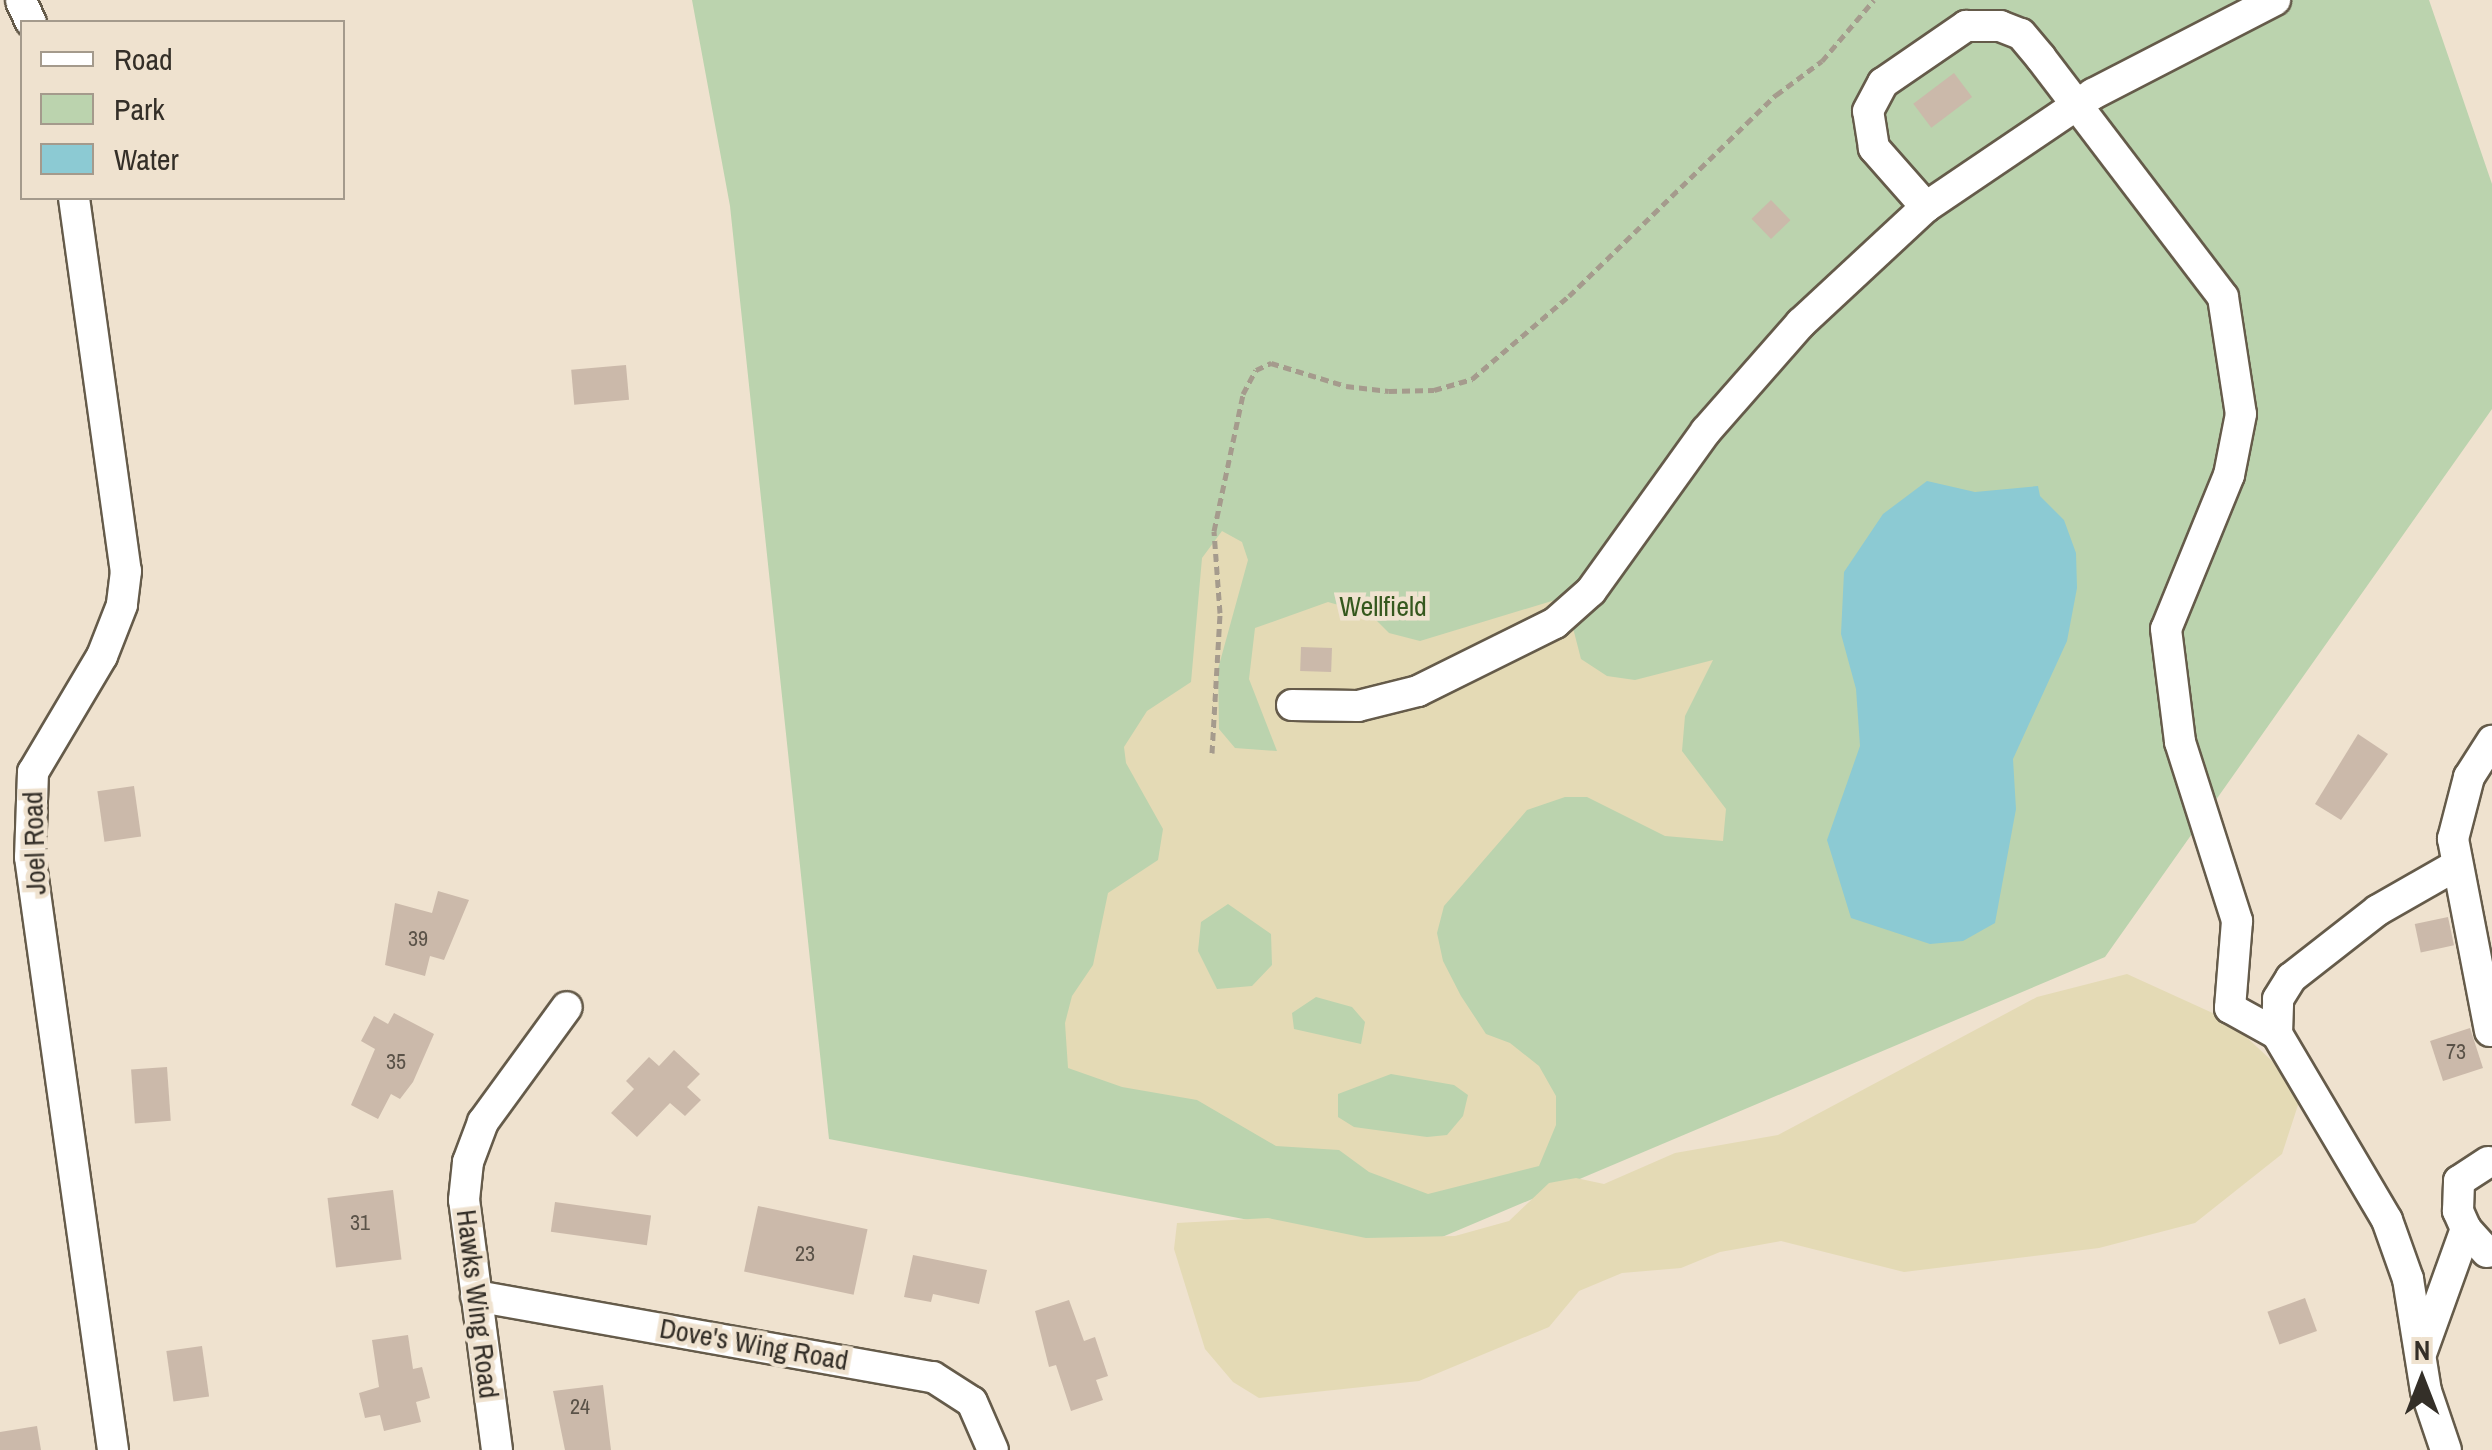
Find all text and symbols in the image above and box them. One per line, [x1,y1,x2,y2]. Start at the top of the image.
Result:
legend [20,20,345,200]
text: Road [114,39,173,79]
text: Park [114,89,165,129]
text: Water [114,139,179,179]
park label: Wellfield [1339,589,1427,623]
street label: Joel Road [15,791,53,895]
house number: 39 [408,926,428,952]
house number: 73 [2446,1039,2466,1065]
house number: 35 [386,1049,406,1075]
street label: Hawks Wing Road [450,1208,506,1400]
house number: 31 [350,1210,370,1236]
house number: 23 [795,1241,815,1267]
street label: Dove's Wing Road [657,1311,851,1377]
north arrow [2372,1330,2472,1430]
text: N [2414,1331,2430,1369]
house number: 24 [570,1394,590,1420]

